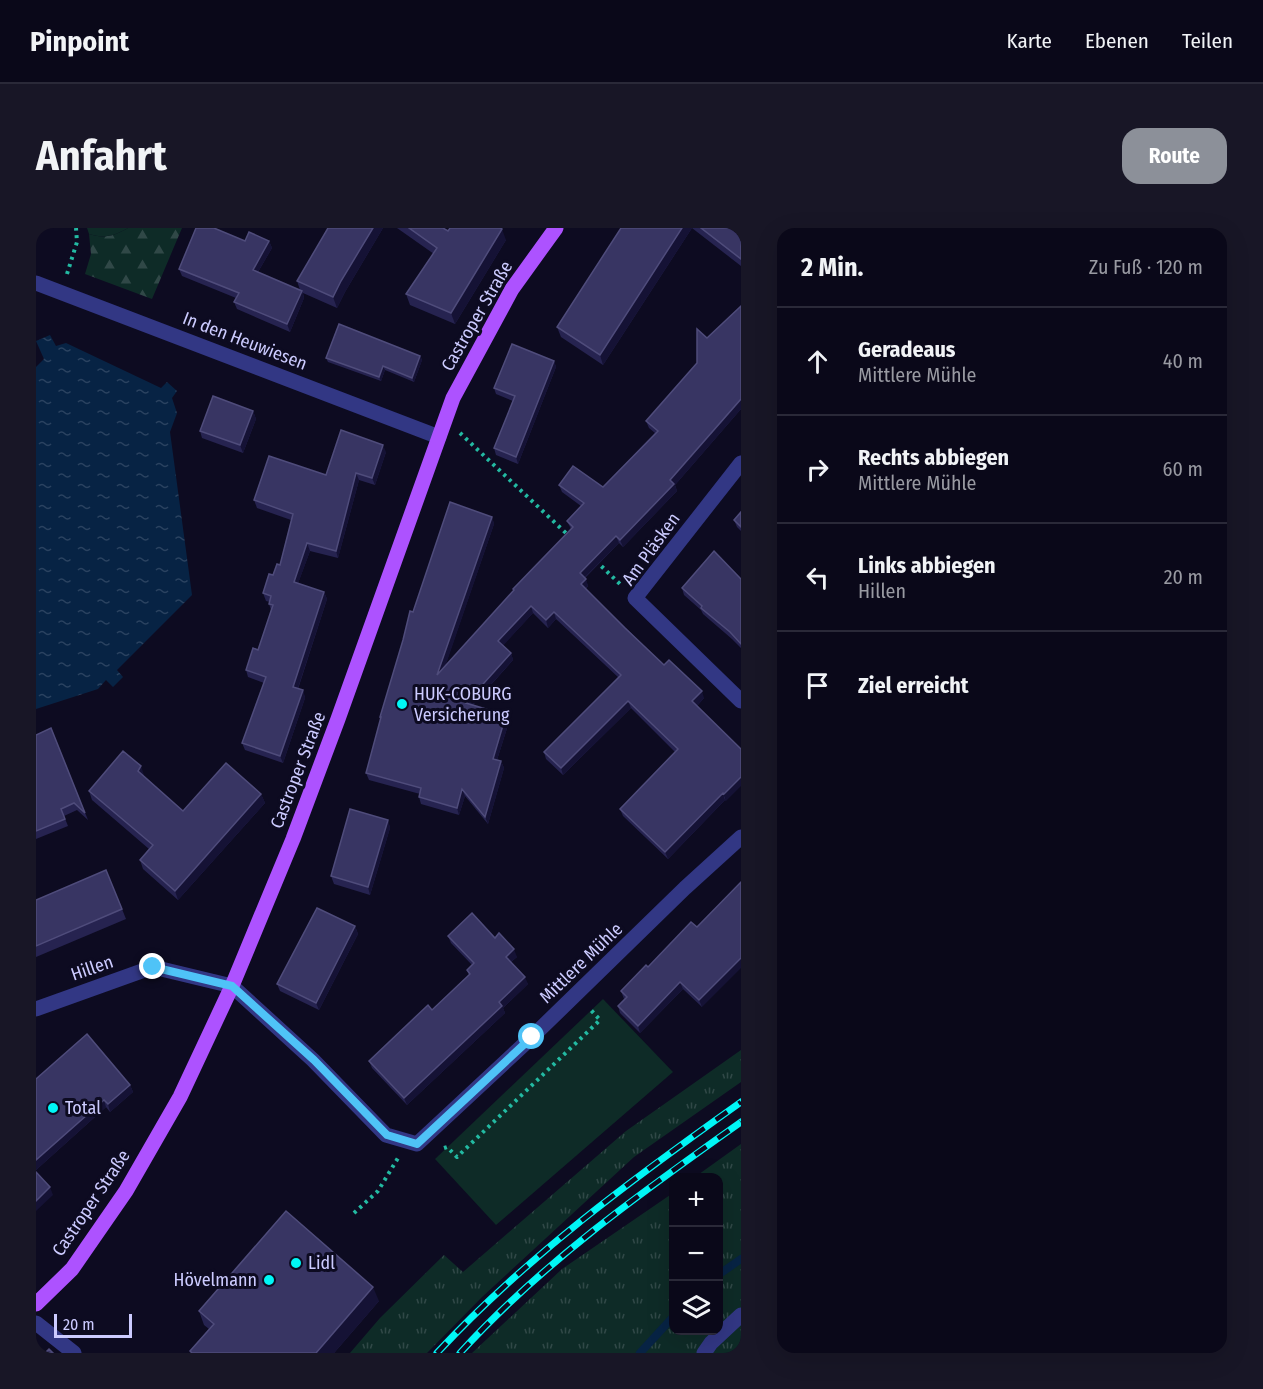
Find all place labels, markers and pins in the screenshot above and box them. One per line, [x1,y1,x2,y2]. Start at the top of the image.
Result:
place label: HUK-COBURG Versicherung [414,683,512,726]
marker: HUK-COBURG Versicherung [395,697,409,711]
place label: Total [65,1097,101,1119]
marker: Total [46,1101,60,1115]
place label: Lidl [308,1252,335,1274]
marker: Lidl [289,1256,303,1270]
place label: Hövelmann [173,1269,257,1291]
marker: Hövelmann [262,1273,276,1287]

